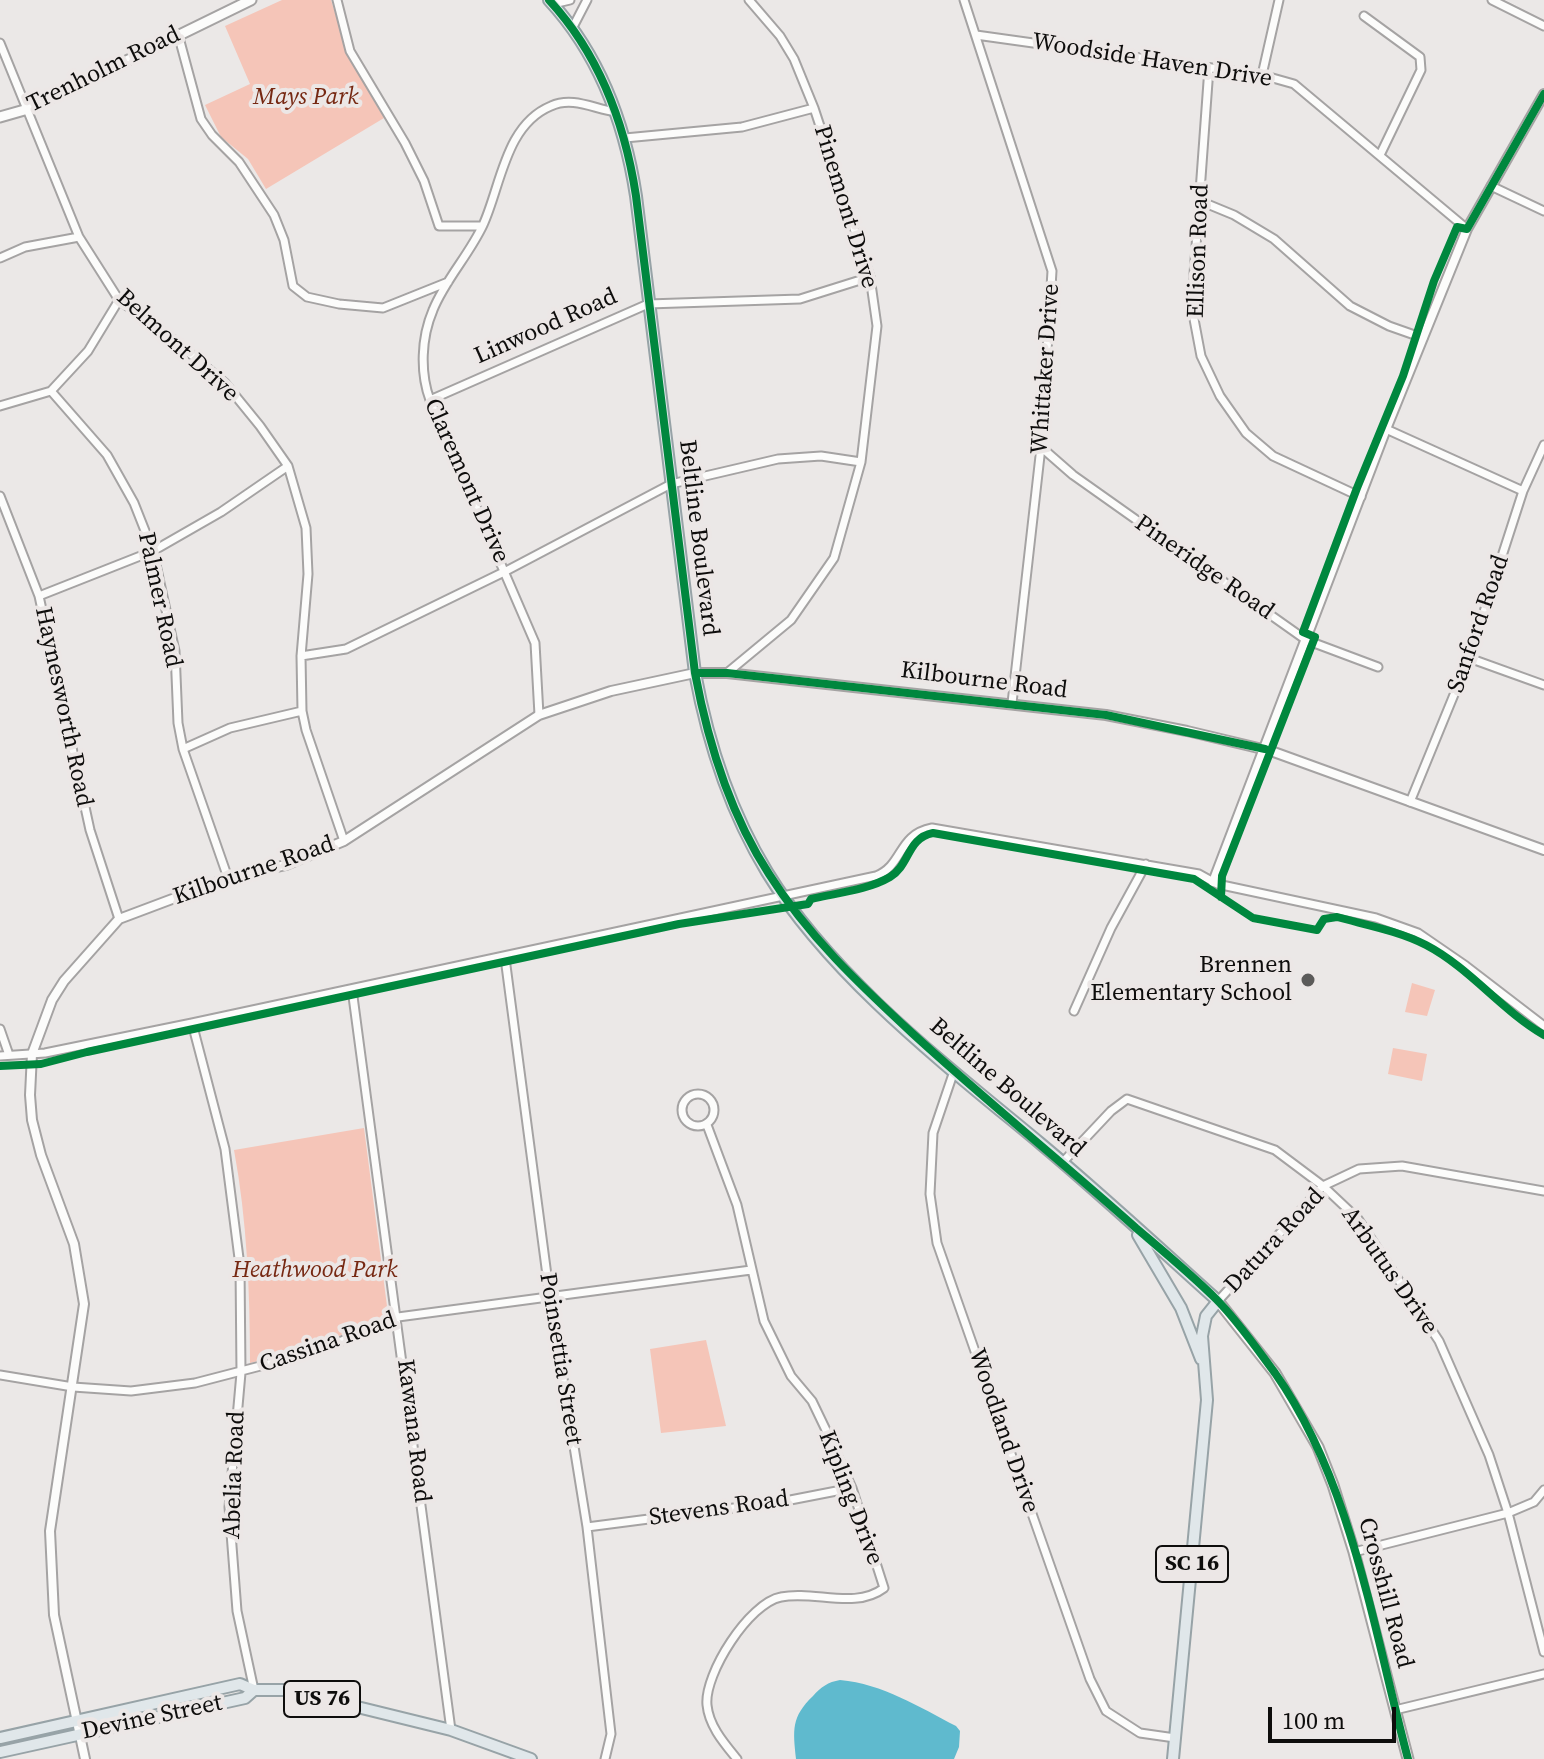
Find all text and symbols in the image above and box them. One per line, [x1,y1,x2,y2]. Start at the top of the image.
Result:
street label: Trenholm Road [23,21,185,119]
street label: Woodside Haven Drive [1030,28,1274,94]
park label: Mays Park [253,84,359,112]
street label: Pinemont Drive [807,122,883,292]
street label: Ellison Road [1182,184,1216,318]
street label: Linwood Road [470,283,622,371]
street label: Whittaker Drive [1026,283,1066,455]
street label: Belmont Drive [110,284,244,408]
street label: Claremont Drive [417,394,515,568]
street label: Beltline Boulevard [672,438,724,638]
street label: Pineridge Road [1129,509,1279,627]
street label: Palmer Road [131,530,187,670]
street label: Sanford Road [1442,551,1516,697]
street label: Haynesworth Road [28,604,98,810]
street label: Kilbourne Road [899,656,1069,706]
street label: Kilbourne Road [170,830,338,912]
place label: Brennen Elementary School [1090,952,1292,1008]
marker: Brennen Elementary School [1299,971,1317,989]
street label: Beltline Boulevard [923,1012,1091,1164]
street label: Datura Road [1219,1182,1331,1300]
street label: Arbutus Drive [1334,1202,1444,1340]
park label: Heathwood Park [232,1257,398,1285]
street label: Poinsettia Street [532,1271,588,1447]
street label: Cassina Road [256,1306,400,1380]
street label: Woodland Drive [961,1345,1045,1517]
street label: Kawana Road [390,1358,436,1504]
street label: Abelia Road [218,1410,252,1540]
street label: Kipling Drive [811,1427,889,1569]
street label: Stevens Road [647,1485,791,1533]
street label: Crosshill Road [1351,1515,1419,1671]
road number: SC 16 [1156,1546,1228,1582]
road number: US 76 [284,1681,360,1717]
street label: Devine Street [79,1689,225,1747]
scale bar [1272,1691,1400,1741]
text: 100 m [1282,1704,1345,1737]

